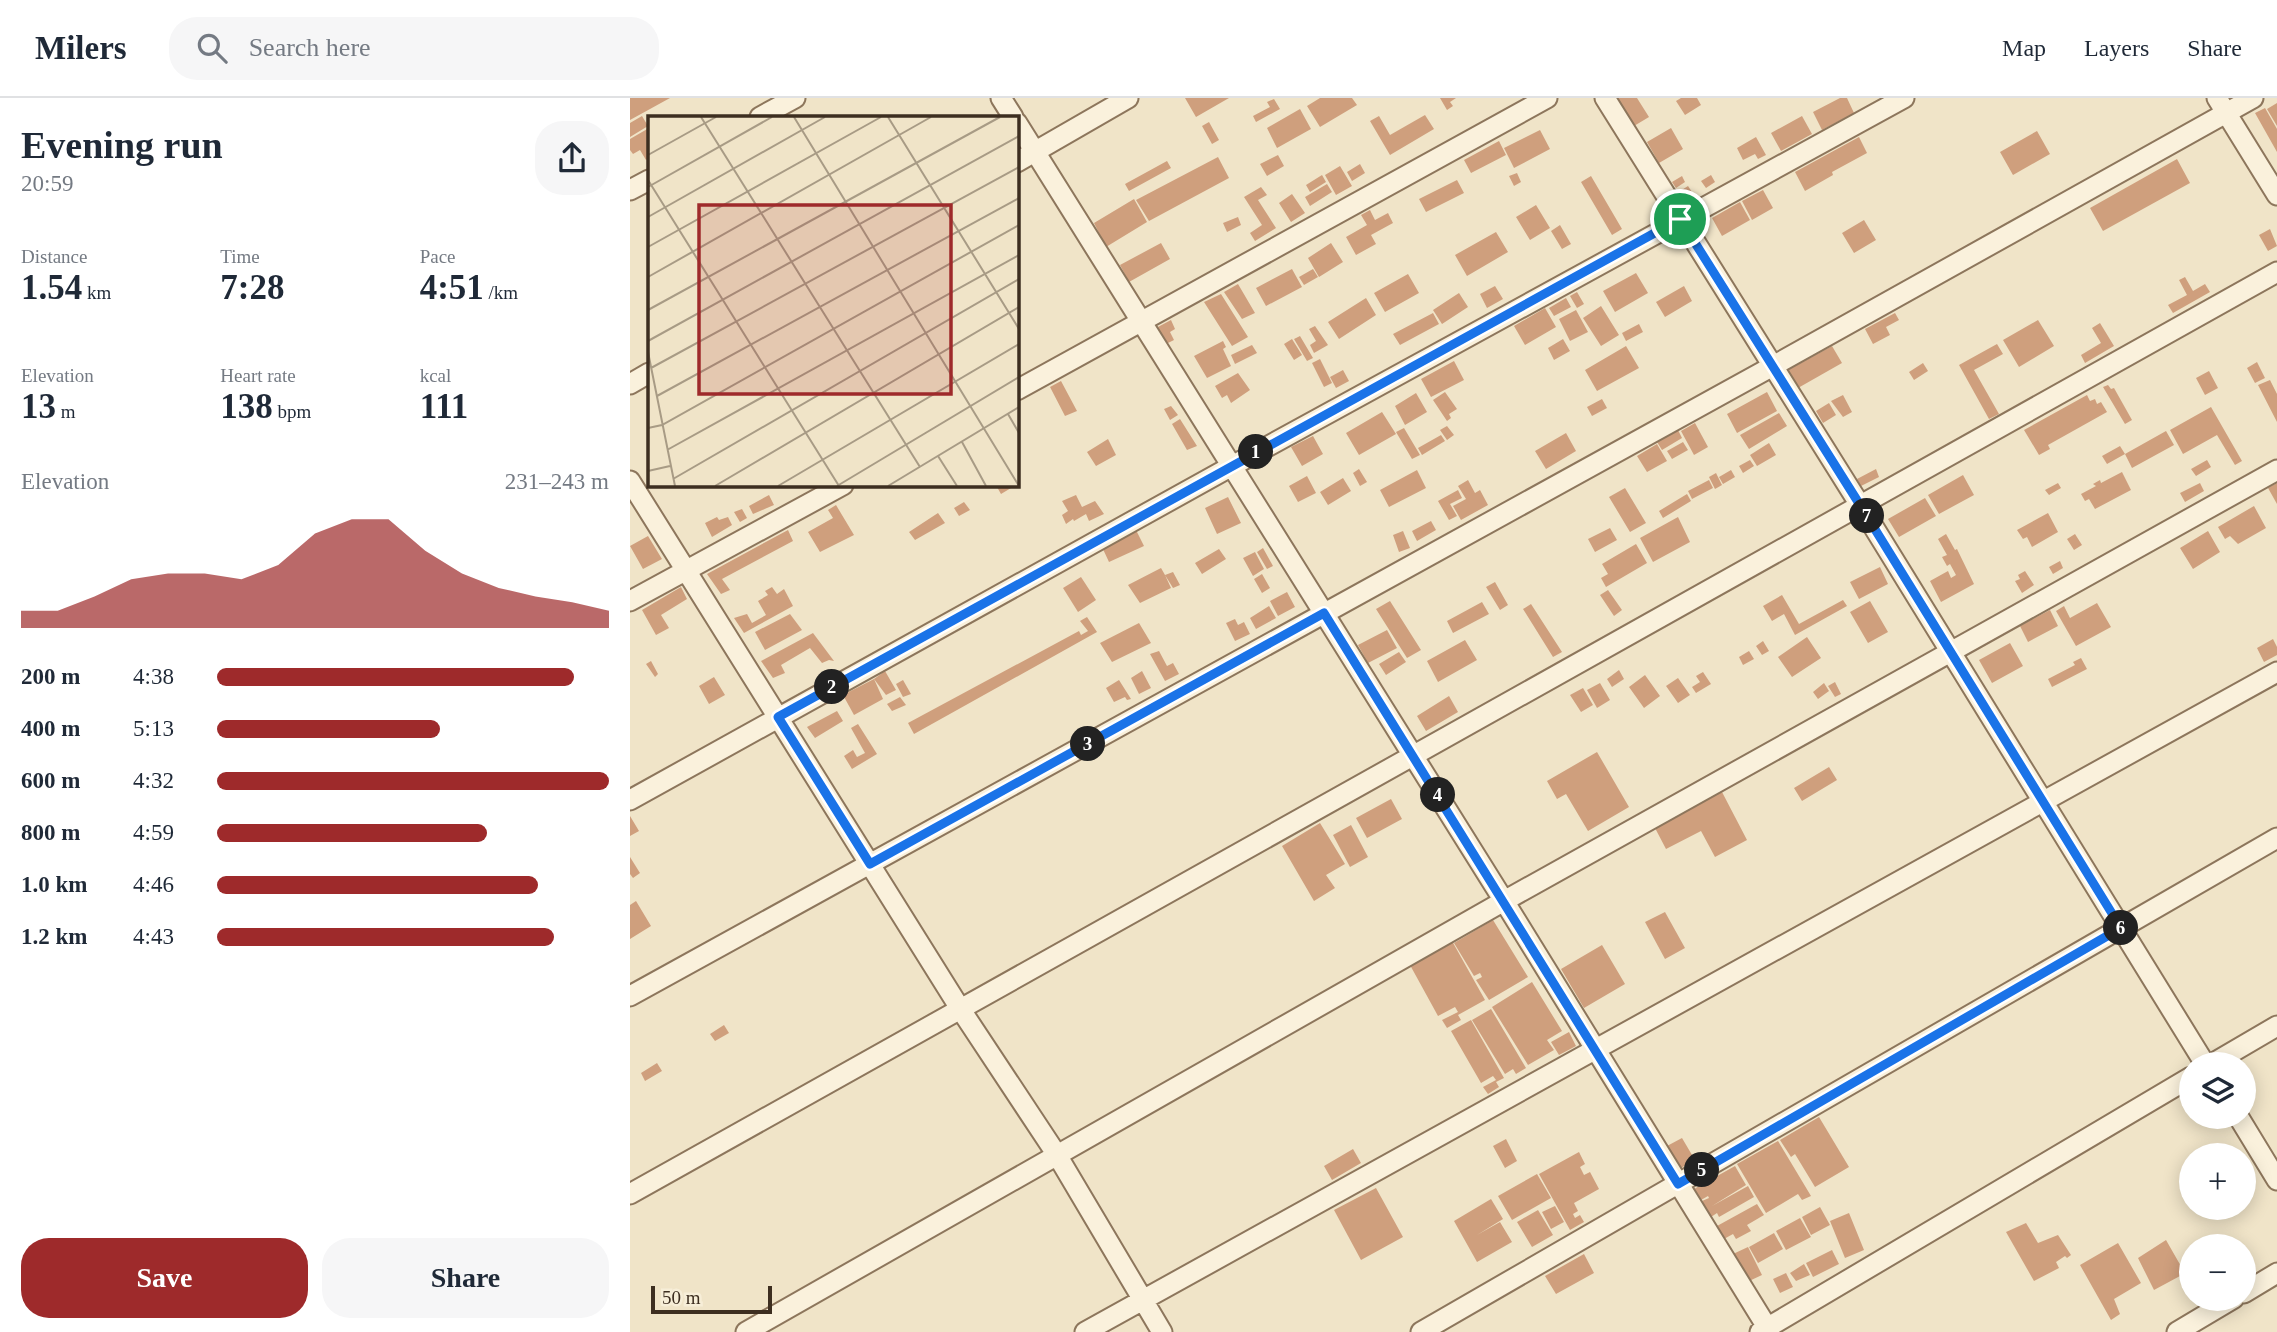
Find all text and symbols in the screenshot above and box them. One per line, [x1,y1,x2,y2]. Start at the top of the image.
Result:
search box [169,17,659,80]
icon: search [193,29,231,67]
text: Milers [35,30,127,66]
text: Search here [249,33,371,62]
text: Map [2002,35,2046,61]
text: Layers [2084,35,2149,61]
text: Share [2187,35,2242,61]
inset map [648,116,1018,486]
button: share [535,121,609,195]
text: Evening run [21,124,223,166]
text: 20:59 [21,171,73,196]
pin [1650,189,1710,249]
icon: arrive [1661,200,1699,238]
text: Distance [21,246,87,267]
text: Time [220,246,260,267]
text: Pace [420,246,456,267]
text: 1.54 [21,268,82,307]
text: 7:28 [220,268,284,307]
text: 4:51 [420,268,484,307]
text: km [82,282,111,303]
text: /km [484,282,518,303]
text: Elevation [21,365,94,386]
text: Heart rate [220,365,296,386]
text: kcal [420,365,451,386]
text: 13 [21,387,56,426]
text: 138 [220,387,273,426]
text: 111 [420,387,468,426]
text: m [56,401,76,422]
text: bpm [273,401,311,422]
pin: 1 [1238,434,1274,470]
text: 1 [1251,441,1260,462]
text: Elevation [21,469,109,494]
text: 231–243 m [505,469,609,494]
pin: 7 [1850,498,1884,534]
text: 7 [1862,505,1871,526]
text: 200 m [21,664,80,689]
text: 4:38 [133,664,174,689]
pin: 2 [814,670,850,704]
text: 2 [827,676,836,697]
text: 400 m [21,716,80,741]
text: 5:13 [133,716,174,741]
pin: 3 [1070,726,1106,762]
text: 3 [1083,733,1092,754]
text: 600 m [21,768,80,793]
text: 4:32 [133,768,174,793]
pin: 4 [1420,778,1456,812]
text: 4 [1433,784,1442,805]
text: 800 m [21,820,80,845]
text: 4:59 [133,820,174,845]
text: 1.0 km [21,872,87,897]
text: 4:46 [133,872,174,897]
pin: 6 [2104,910,2138,946]
text: 6 [2116,917,2125,938]
text: 1.2 km [21,924,87,949]
text: 4:43 [133,924,174,949]
map controls [2179,1052,2256,1311]
button: layers [2179,1052,2256,1129]
button: + [2179,1143,2256,1220]
pin: 5 [1684,1152,1720,1188]
text: 5 [1697,1159,1706,1180]
button: − [2179,1234,2256,1311]
button: Save [21,1238,308,1318]
button: Share [322,1238,609,1318]
scale bar [651,1283,772,1315]
text: 50 m [662,1287,701,1308]

